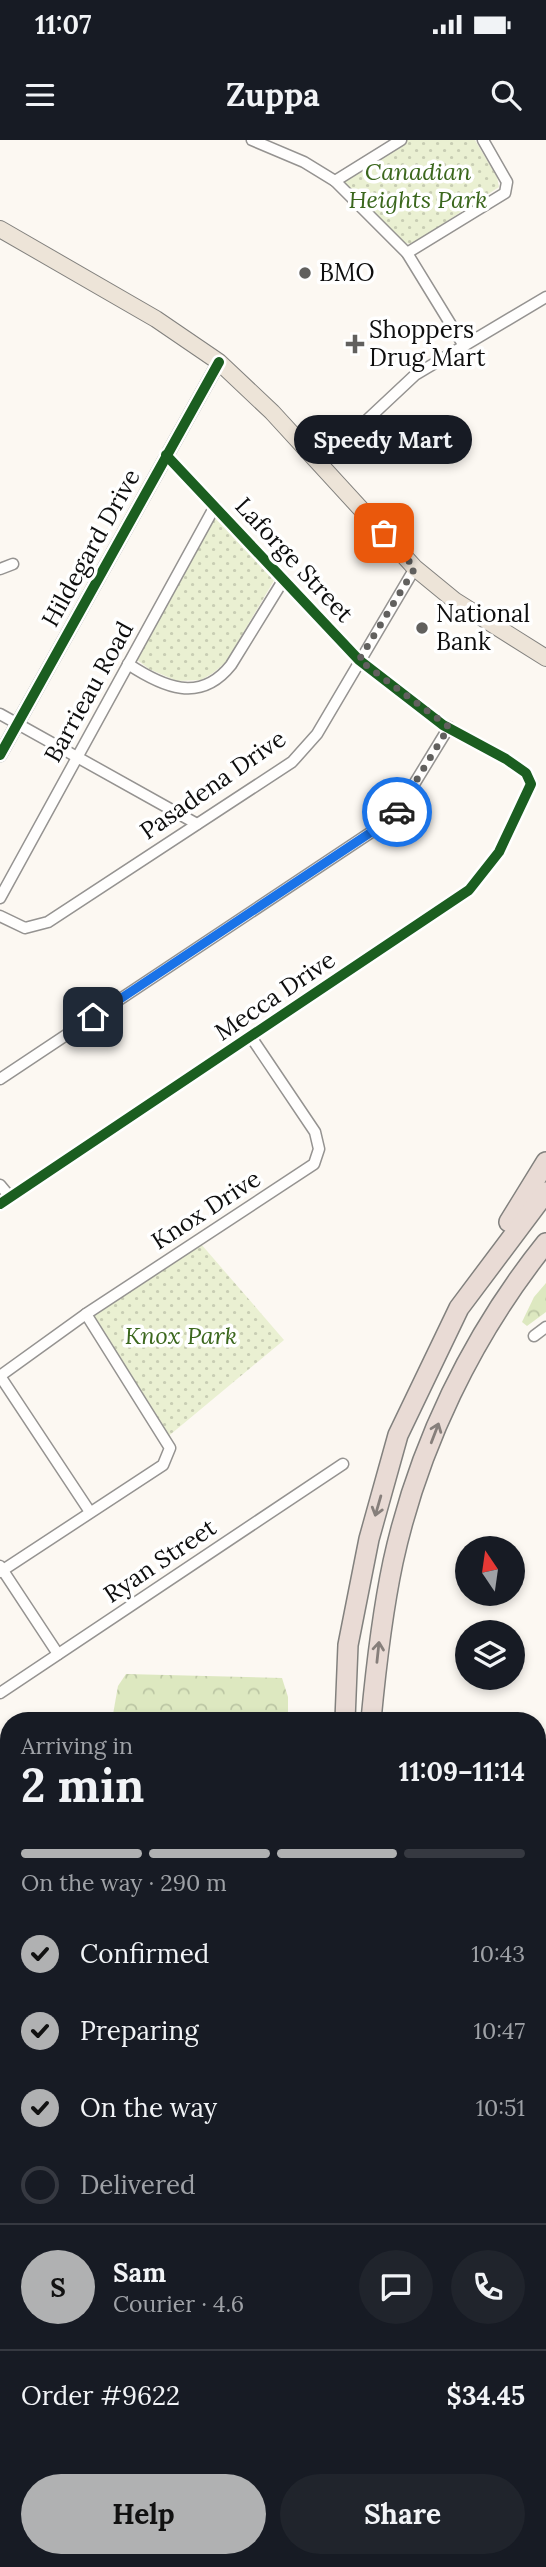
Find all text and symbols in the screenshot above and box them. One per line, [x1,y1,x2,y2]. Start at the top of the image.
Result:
text: 11:07 [35,8,91,41]
text: Zuppa [226,74,320,115]
icon: menu [21,76,59,114]
icon: search [487,76,525,114]
park label: Canadian Heights Park [348,156,488,215]
place label: BMO [319,257,375,288]
marker: BMO [297,265,313,281]
place label: Shoppers Drug Mart [369,314,486,373]
marker: Shoppers Drug Mart [347,336,363,352]
callout: Speedy Mart [295,414,473,463]
text: Speedy Mart [313,425,453,454]
street label: Hildegard Drive [34,463,147,632]
street label: Laforge Street [229,491,361,629]
pin [354,503,414,563]
icon: bag [365,514,403,552]
place label: National Bank [436,598,530,657]
street label: Barrieau Road [37,616,140,768]
marker: National Bank [414,620,430,636]
street label: Pasadena Drive [134,723,292,846]
courier [362,777,432,847]
icon: car [378,793,416,831]
street label: Mecca Drive [208,944,341,1047]
pin [63,987,123,1047]
icon: home [74,998,112,1036]
street label: Knox Drive [145,1163,266,1256]
park label: Knox Park [125,1320,237,1351]
one-way arrow [429,1422,442,1444]
one-way arrow [371,1494,384,1517]
street label: Ryan Street [98,1511,222,1609]
north arrow [455,1536,525,1606]
map controls [455,1536,525,1690]
button: layers [455,1620,525,1690]
one-way arrow [372,1642,385,1664]
text: Arriving in [21,1731,133,1760]
text: 11:09–11:14 [399,1755,525,1788]
text: 2 min [21,1756,144,1815]
text: On the way · 290 m [21,1868,227,1897]
icon: check [21,1935,59,1973]
text: Confirmed [80,1937,209,1970]
text: 10:43 [471,1939,525,1968]
icon: check [21,2012,59,2050]
text: Preparing [80,2014,199,2047]
text: 10:47 [474,2016,525,2045]
icon: check [21,2089,59,2127]
text: On the way [80,2091,217,2124]
text: 10:51 [476,2093,525,2122]
text: Delivered [80,2168,196,2201]
button: chat [359,2250,433,2324]
button: phone [451,2250,525,2324]
text: Sam [113,2256,166,2289]
text: S [50,2271,66,2304]
text: Courier · 4.6 [113,2289,244,2318]
text: Order #9622 [21,2379,180,2412]
text: $34.45 [447,2379,525,2412]
button: Help [21,2474,266,2554]
button: Share [280,2474,525,2554]

